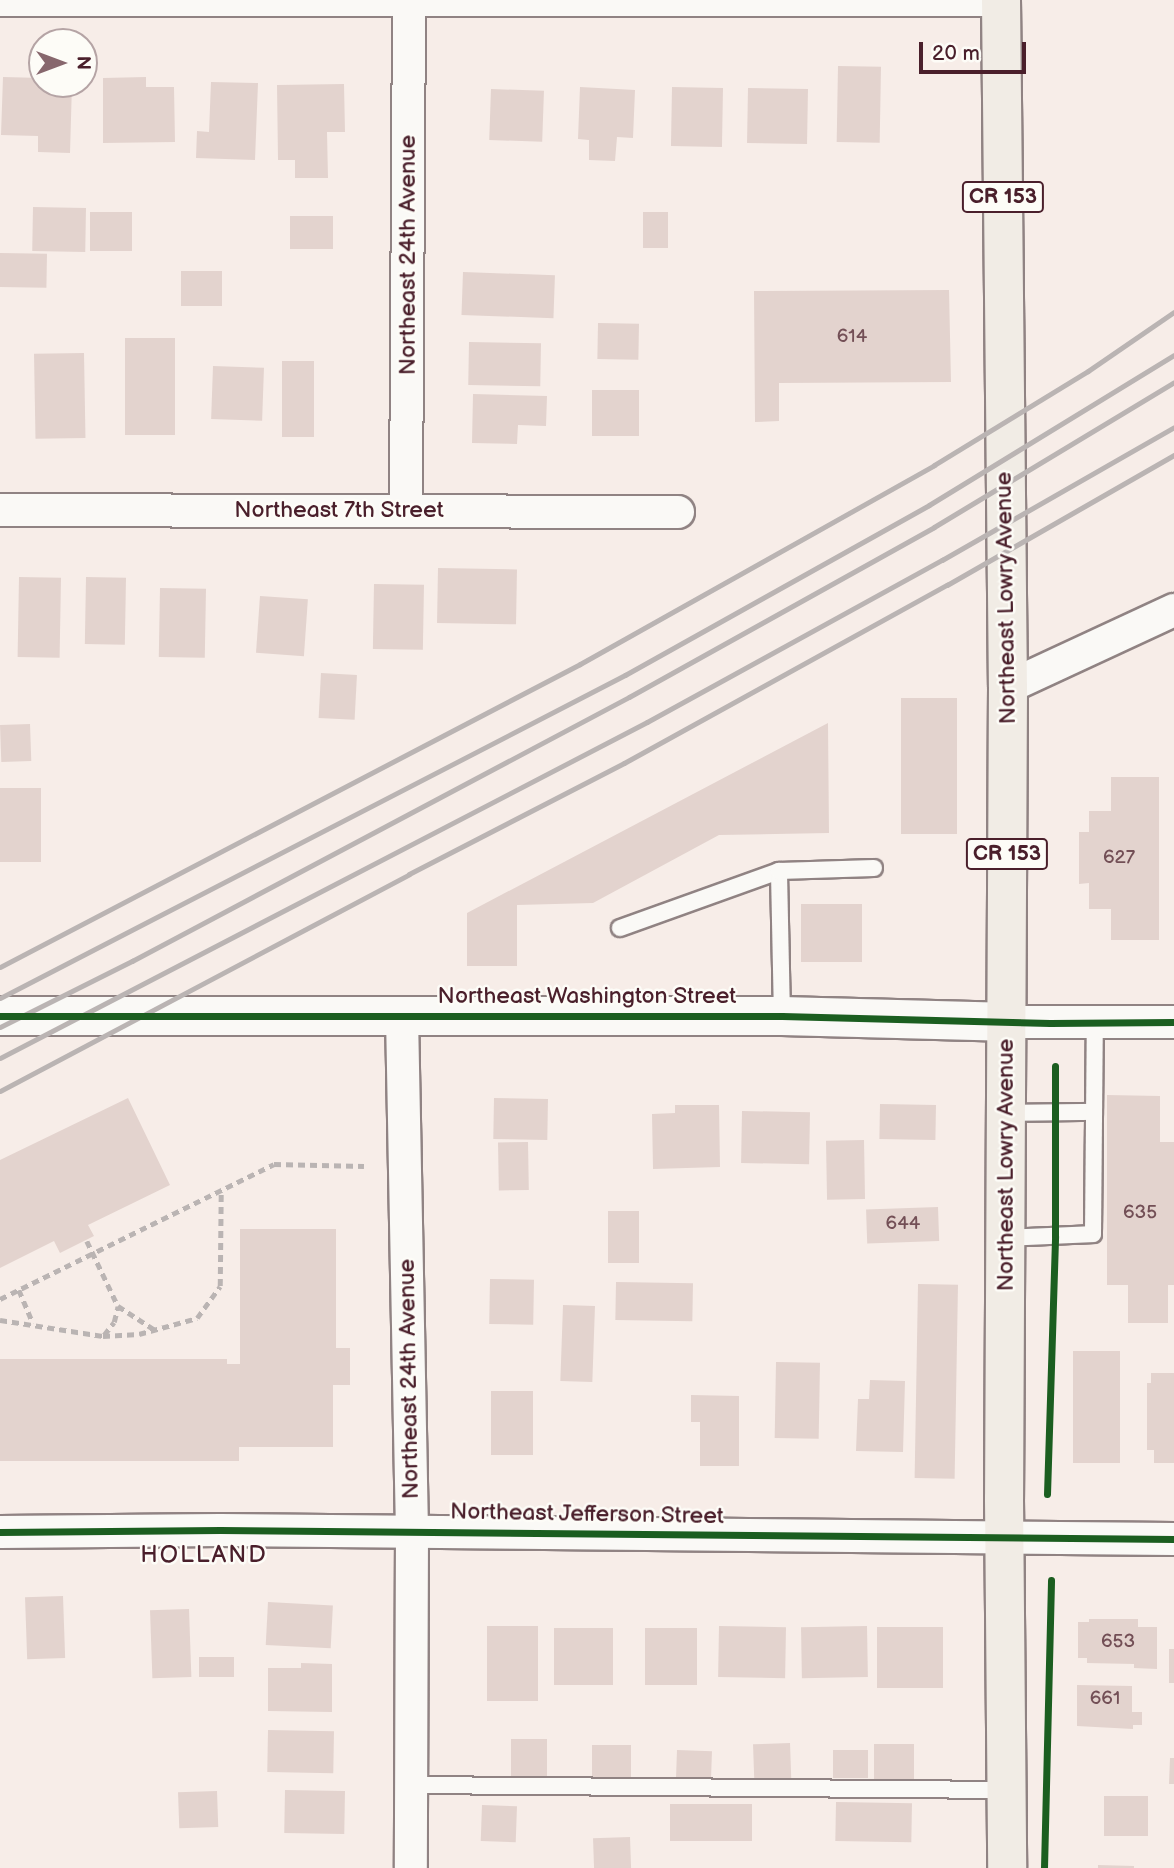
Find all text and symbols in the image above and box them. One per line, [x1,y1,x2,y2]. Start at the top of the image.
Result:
north arrow [28,28,98,98]
scale bar [922,28,1029,72]
text: 20 m [932,41,980,66]
text: N [71,56,94,70]
street label: Northeast 24th Avenue [394,135,422,375]
road number: CR 153 [961,180,1045,214]
house number: 614 [837,326,867,348]
street label: Northeast Lowry Avenue [990,471,1022,725]
street label: Northeast 7th Street [234,496,444,524]
road number: CR 153 [965,836,1049,872]
house number: 627 [1103,847,1135,869]
street label: Northeast Washington Street [437,982,737,1010]
street label: Northeast Lowry Avenue [992,1038,1020,1292]
house number: 635 [1123,1202,1157,1224]
house number: 644 [886,1213,920,1235]
street label: Northeast 24th Avenue [393,1259,425,1499]
street label: Northeast Jefferson Street [449,1498,725,1530]
district label: HOLLAND [141,1541,267,1569]
house number: 653 [1101,1631,1135,1653]
house number: 661 [1090,1688,1120,1710]

